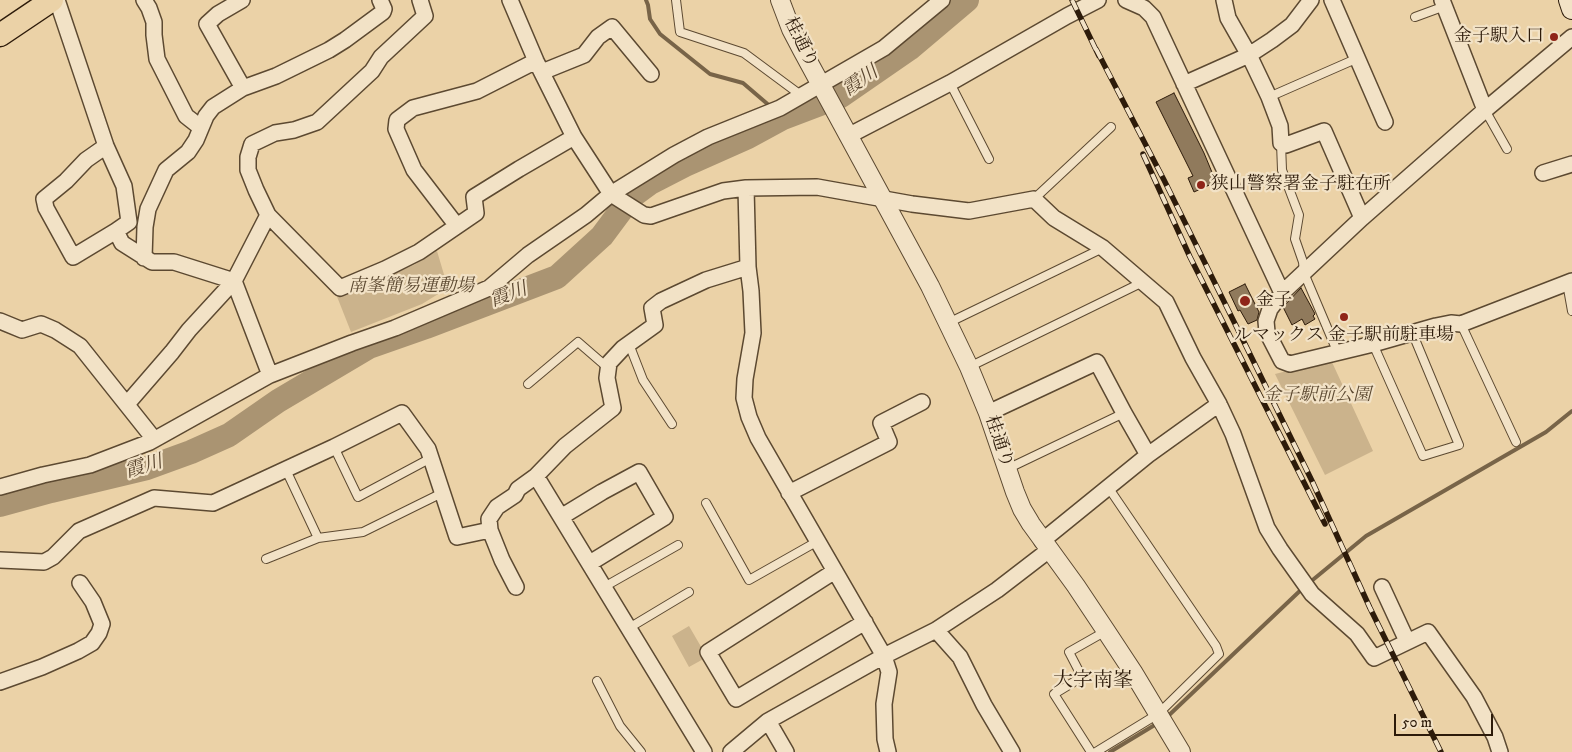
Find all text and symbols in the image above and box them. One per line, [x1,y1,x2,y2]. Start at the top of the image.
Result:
street label: 桂通り [778,14,822,72]
place label: 金子駅入口 [1454,26,1544,48]
marker: 金子駅入口 [1548,31,1560,43]
water label: 霞川 [839,62,883,102]
place label: 狭山警察署金子駐在所 [1211,174,1391,196]
marker: 狭山警察署金子駐在所 [1195,179,1207,191]
park label: 南峯簡易運動場 [348,276,474,298]
water label: 霞川 [487,279,531,313]
place label: 金子 [1256,290,1292,312]
marker: 金子 [1238,294,1252,308]
marker: ルマックス 金子駅前駐車場 [1338,311,1350,323]
place label: ルマックス 金子駅前駐車場 [1234,325,1454,347]
park label: 金子駅前公園 [1263,385,1371,407]
street label: 桂通り [979,413,1017,471]
water label: 霞川 [122,452,166,484]
district label: 大字南峯 [1053,670,1133,694]
scale bar [1397,704,1496,736]
text: 50 m [1402,713,1432,732]

